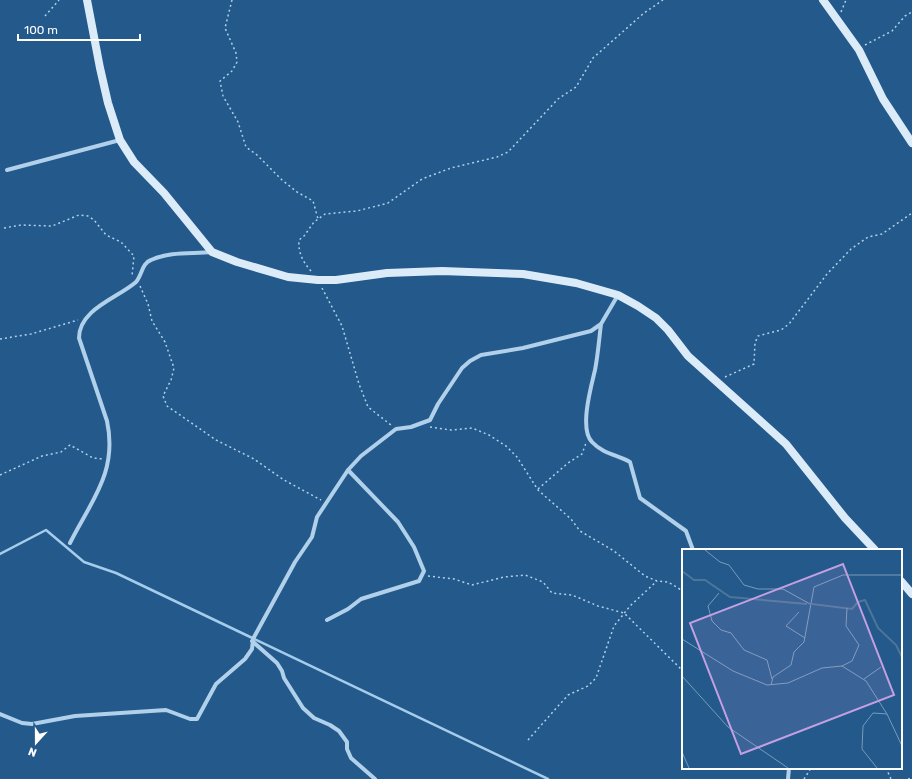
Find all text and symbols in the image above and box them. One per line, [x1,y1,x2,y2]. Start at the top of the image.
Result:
scale bar [18,16,140,42]
text: 100 m [24,23,58,37]
inset map [682,549,902,769]
north arrow [16,723,56,763]
text: N [26,744,39,759]

